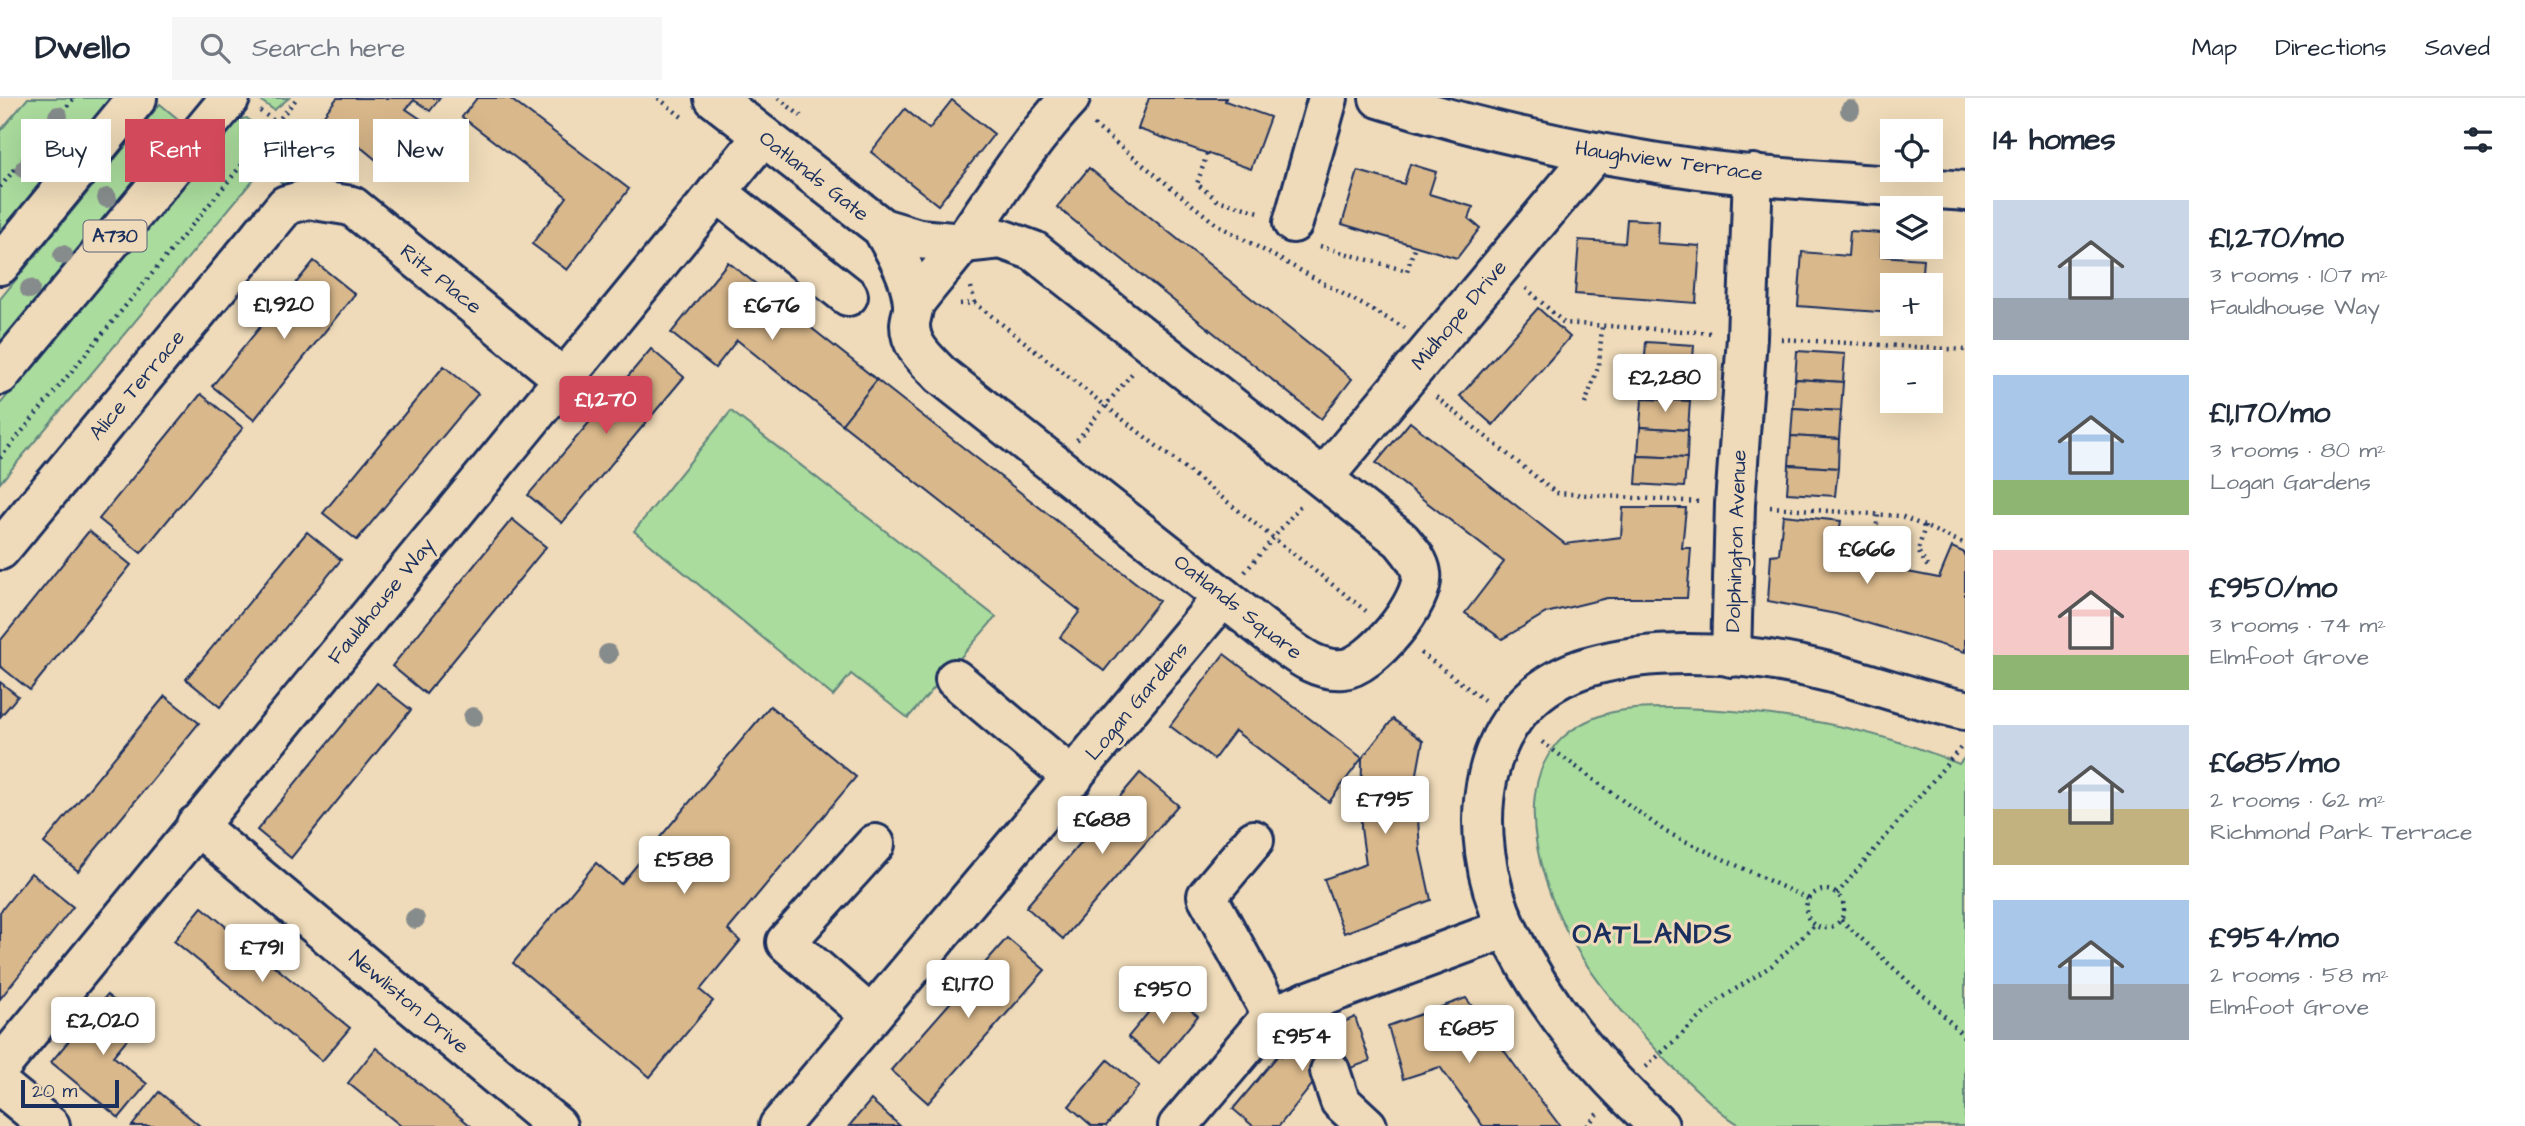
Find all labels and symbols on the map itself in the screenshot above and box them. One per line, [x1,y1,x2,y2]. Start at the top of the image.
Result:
street label: Oatlands Gate [753,124,875,228]
street label: Haughview Terrace [1573,133,1765,190]
road number: A730 [83,220,146,252]
street label: Ritz Place [394,237,488,321]
street label: Midhope Drive [1404,254,1514,377]
pin: £1,920 [227,282,341,341]
pin: £676 [731,282,813,342]
street label: Alice Terrace [82,324,192,446]
pin: £2,280 [1608,354,1722,414]
pin: £1,270 [549,376,663,436]
street label: Dolphington Avenue [1718,449,1756,633]
pin: £666 [1826,526,1908,586]
street label: Fauldhouse Way [321,531,443,672]
street label: Oatlands Square [1168,548,1308,666]
street label: Logan Gardens [1079,635,1197,768]
pin: £795 [1344,776,1426,836]
pin: £688 [1061,796,1143,856]
pin: £588 [643,836,725,896]
district label: OATLANDS [1572,915,1734,954]
pin: £791 [221,924,303,984]
street label: Newliston Drive [343,943,475,1061]
pin: £1,170 [911,960,1025,1020]
pin: £950 [1122,967,1204,1026]
pin: £2,020 [46,998,160,1057]
pin: £685 [1428,1006,1510,1065]
pin: £954 [1261,1014,1343,1073]
scale bar [21,1077,119,1109]

